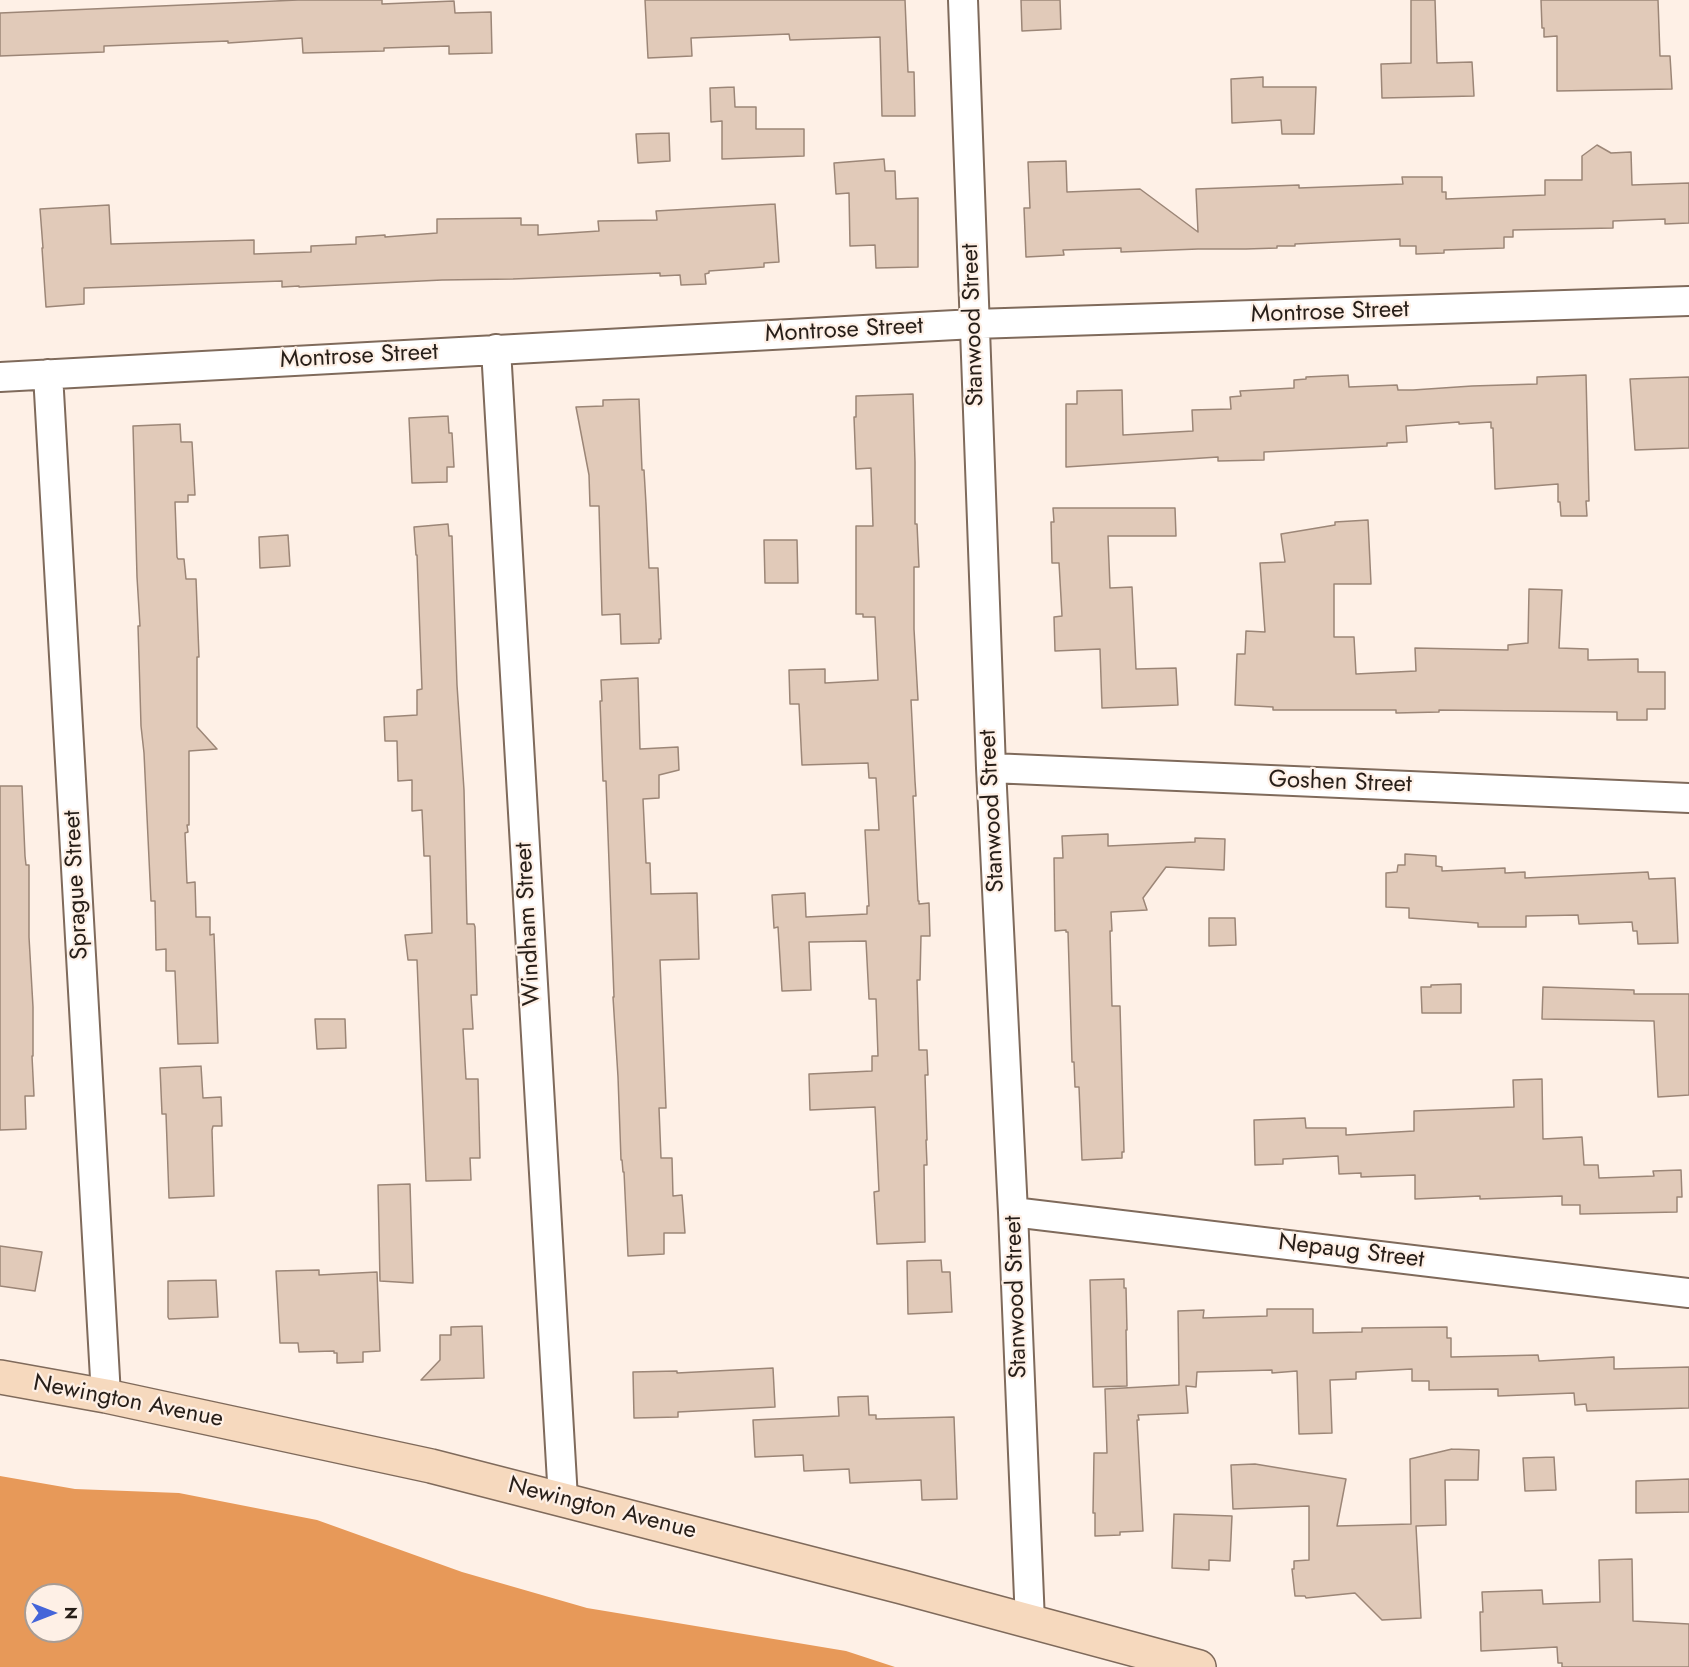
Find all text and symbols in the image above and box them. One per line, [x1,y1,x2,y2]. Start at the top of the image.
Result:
street label: Stanwood Street [957,243,991,407]
street label: Montrose Street [1250,296,1410,330]
street label: Montrose Street [764,312,924,350]
street label: Montrose Street [279,338,439,376]
street label: Stanwood Street [974,729,1012,893]
street label: Goshen Street [1268,766,1412,800]
street label: Sprague Street [59,809,95,961]
street label: Windham Street [510,842,548,1006]
street label: Stanwood Street [1000,1215,1034,1379]
street label: Nepaug Street [1276,1229,1426,1275]
street label: Newington Avenue [31,1369,225,1435]
street label: Newington Avenue [505,1472,699,1546]
north arrow [24,1583,84,1643]
text: N [59,1607,82,1619]

